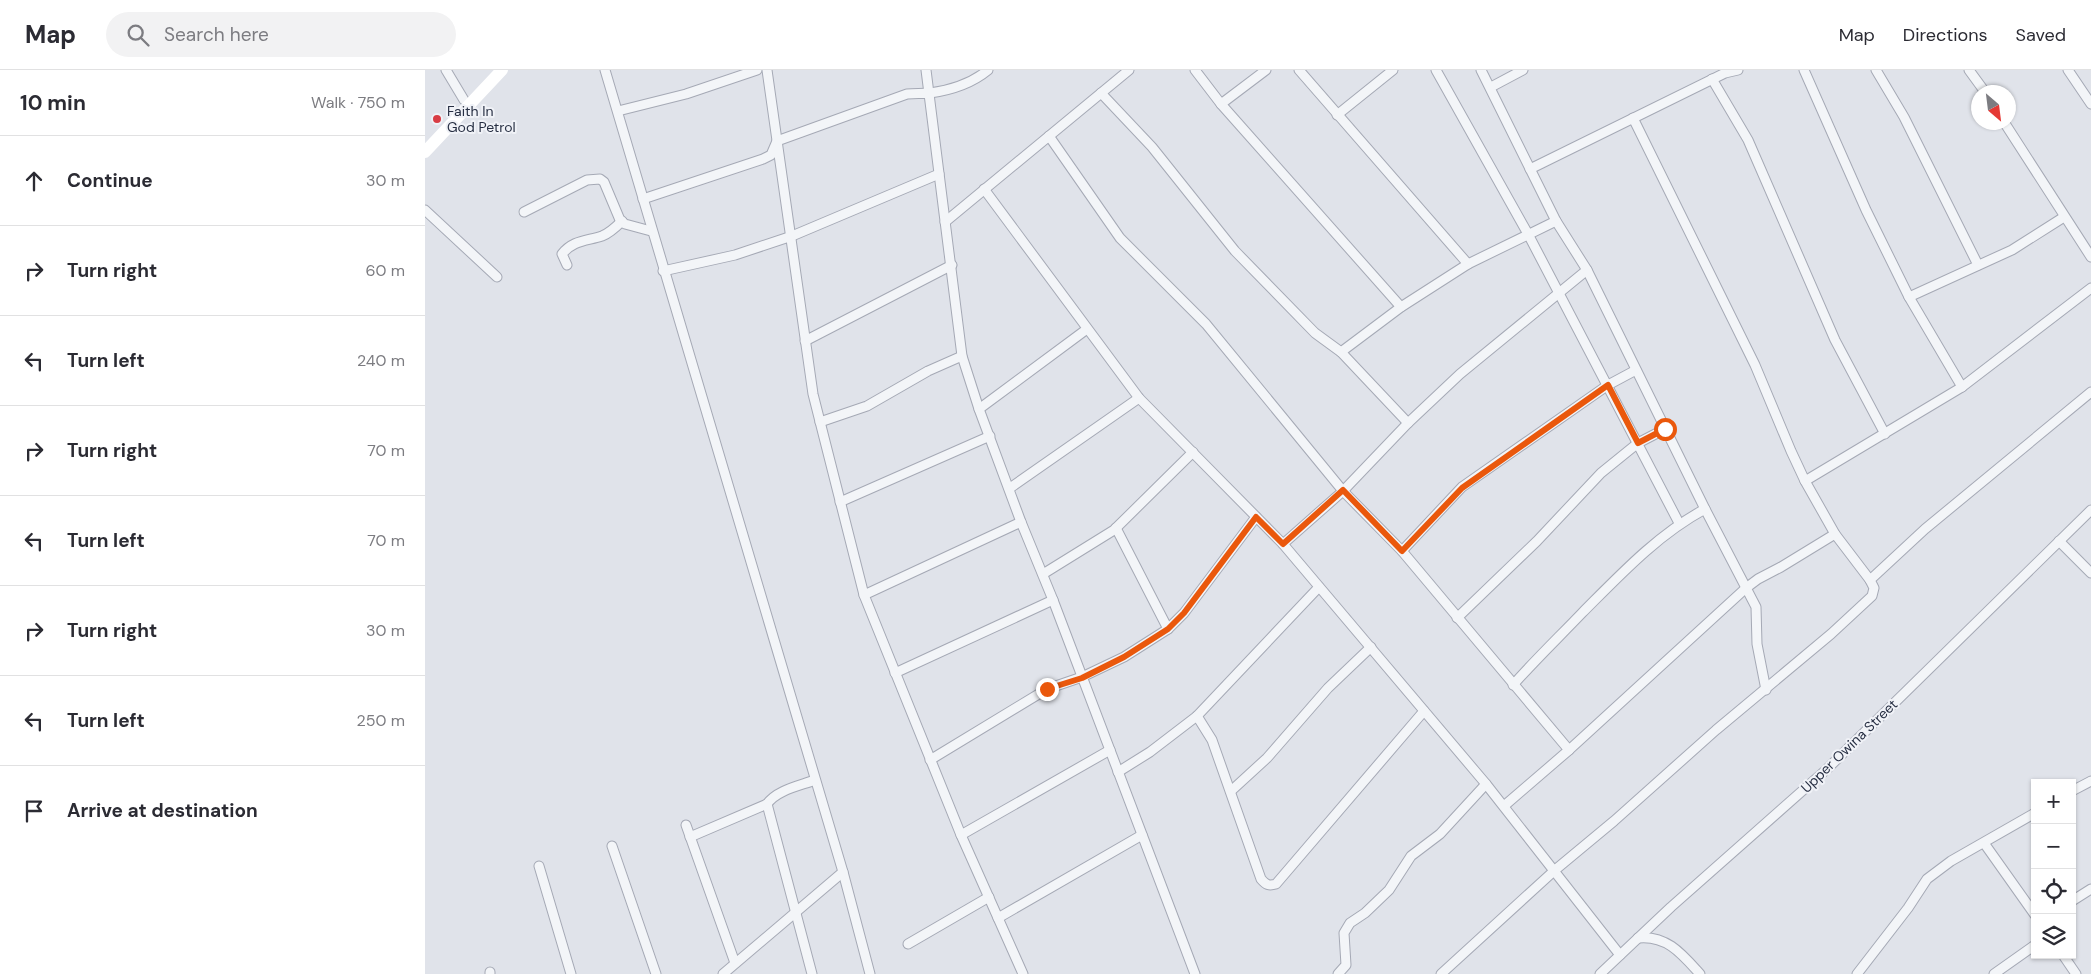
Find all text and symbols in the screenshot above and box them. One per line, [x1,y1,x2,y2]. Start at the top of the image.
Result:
search box [106,12,456,57]
text: Map [25,19,76,50]
icon: search [124,21,152,49]
text: Search here [164,22,269,47]
text: Map [1839,23,1875,47]
text: Directions [1903,23,1988,47]
text: Saved [2016,23,2066,47]
north arrow [1971,85,2016,130]
text: 10 min [20,89,86,117]
text: Walk · 750 m [311,92,405,113]
place label: Faith In God Petrol [447,102,516,136]
marker: Faith In God Petrol [431,113,443,125]
icon: ahead [20,167,48,195]
text: Continue [67,168,153,193]
text: 30 m [366,170,405,191]
icon: right [20,257,48,285]
text: Turn right [67,258,157,283]
text: 60 m [365,260,405,281]
icon: left [20,347,48,375]
text: Turn left [67,348,145,373]
text: 240 m [357,350,405,371]
route start [1654,418,1677,441]
icon: right [20,437,48,465]
text: Turn right [67,438,157,463]
text: 70 m [367,440,405,461]
icon: left [20,527,48,555]
text: Turn left [67,528,145,553]
text: 70 m [367,530,405,551]
icon: right [20,617,48,645]
text: Turn right [67,618,157,643]
text: 30 m [366,620,405,641]
route end [1036,678,1059,701]
street label: Upper Owina Street [1797,695,1901,797]
icon: left [20,707,48,735]
text: Turn left [67,708,145,733]
text: 250 m [357,710,405,731]
map controls [2031,779,2076,959]
button: + [2031,779,2076,824]
icon: arrive [20,797,48,825]
text: Arrive at destination [67,798,258,823]
button: − [2031,824,2076,869]
button: locate [2031,869,2076,914]
button: layers [2031,914,2076,959]

